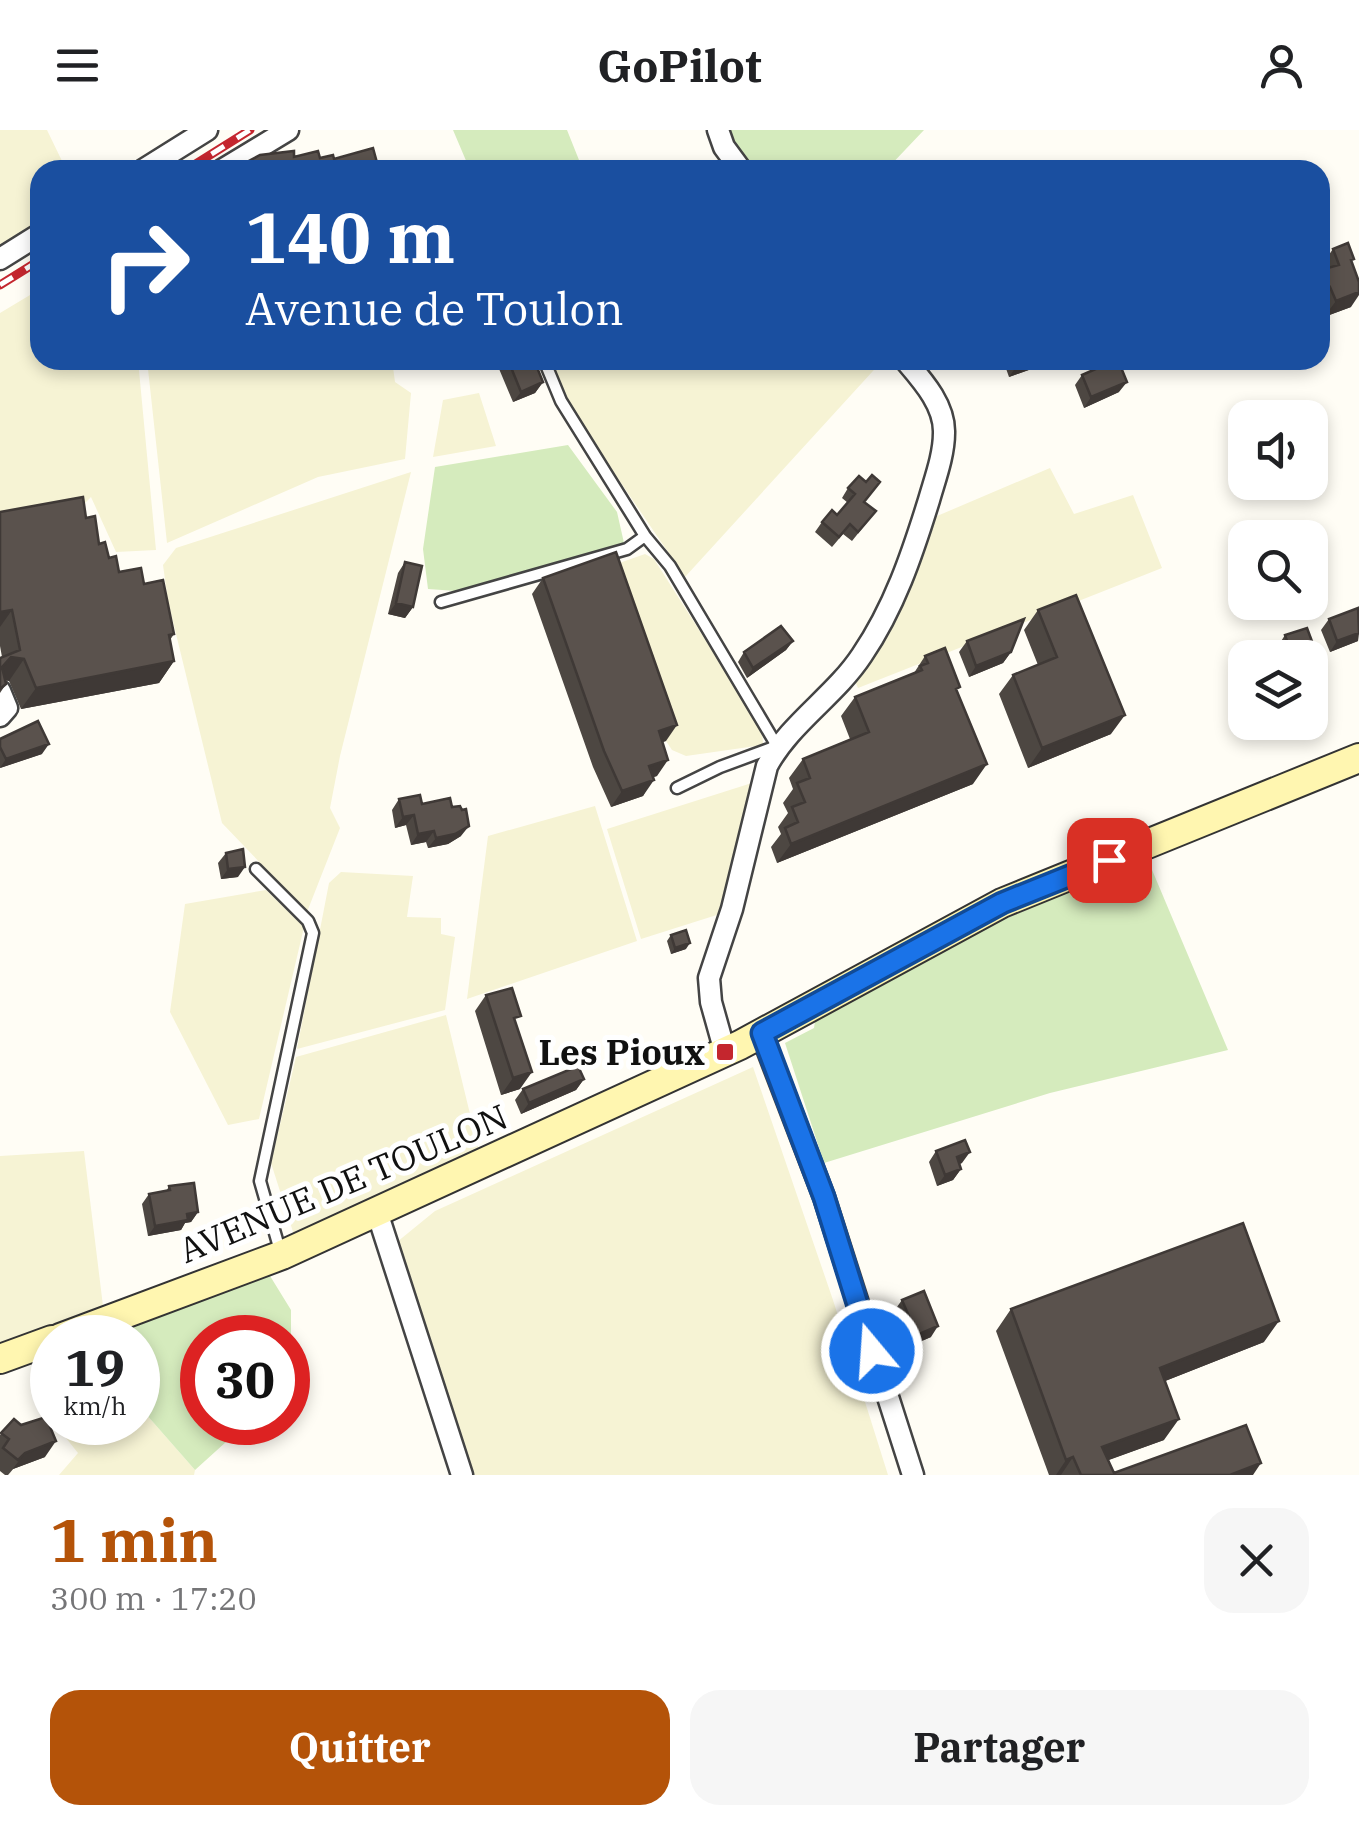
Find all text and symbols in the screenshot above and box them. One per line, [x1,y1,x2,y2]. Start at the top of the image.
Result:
text: GoPilot [597,36,762,94]
icon: menu [50,38,105,93]
icon: person [1254,38,1309,93]
text: 140 m [245,191,455,282]
icon: right [80,200,210,330]
text: Avenue de Toulon [245,279,624,337]
map controls [1228,400,1328,740]
button: sound [1228,400,1328,500]
button: search [1228,520,1328,620]
button: layers [1228,640,1328,740]
pin [1067,818,1152,903]
icon: arrive [1082,833,1137,888]
place label: Les Pioux [538,1029,705,1075]
marker: Les Pioux [714,1041,736,1063]
street label: AVENUE DE TOULON [172,1093,514,1273]
position arrow [820,1299,924,1403]
speed limit sign: 30 [180,1315,310,1445]
text: 19 [65,1335,125,1400]
text: km/h [63,1389,127,1422]
text: 1 min [50,1500,218,1579]
button: close [1204,1508,1309,1613]
text: 300 m · 17:20 [50,1577,257,1619]
button: Quitter [50,1690,670,1805]
button: Partager [690,1690,1309,1805]

